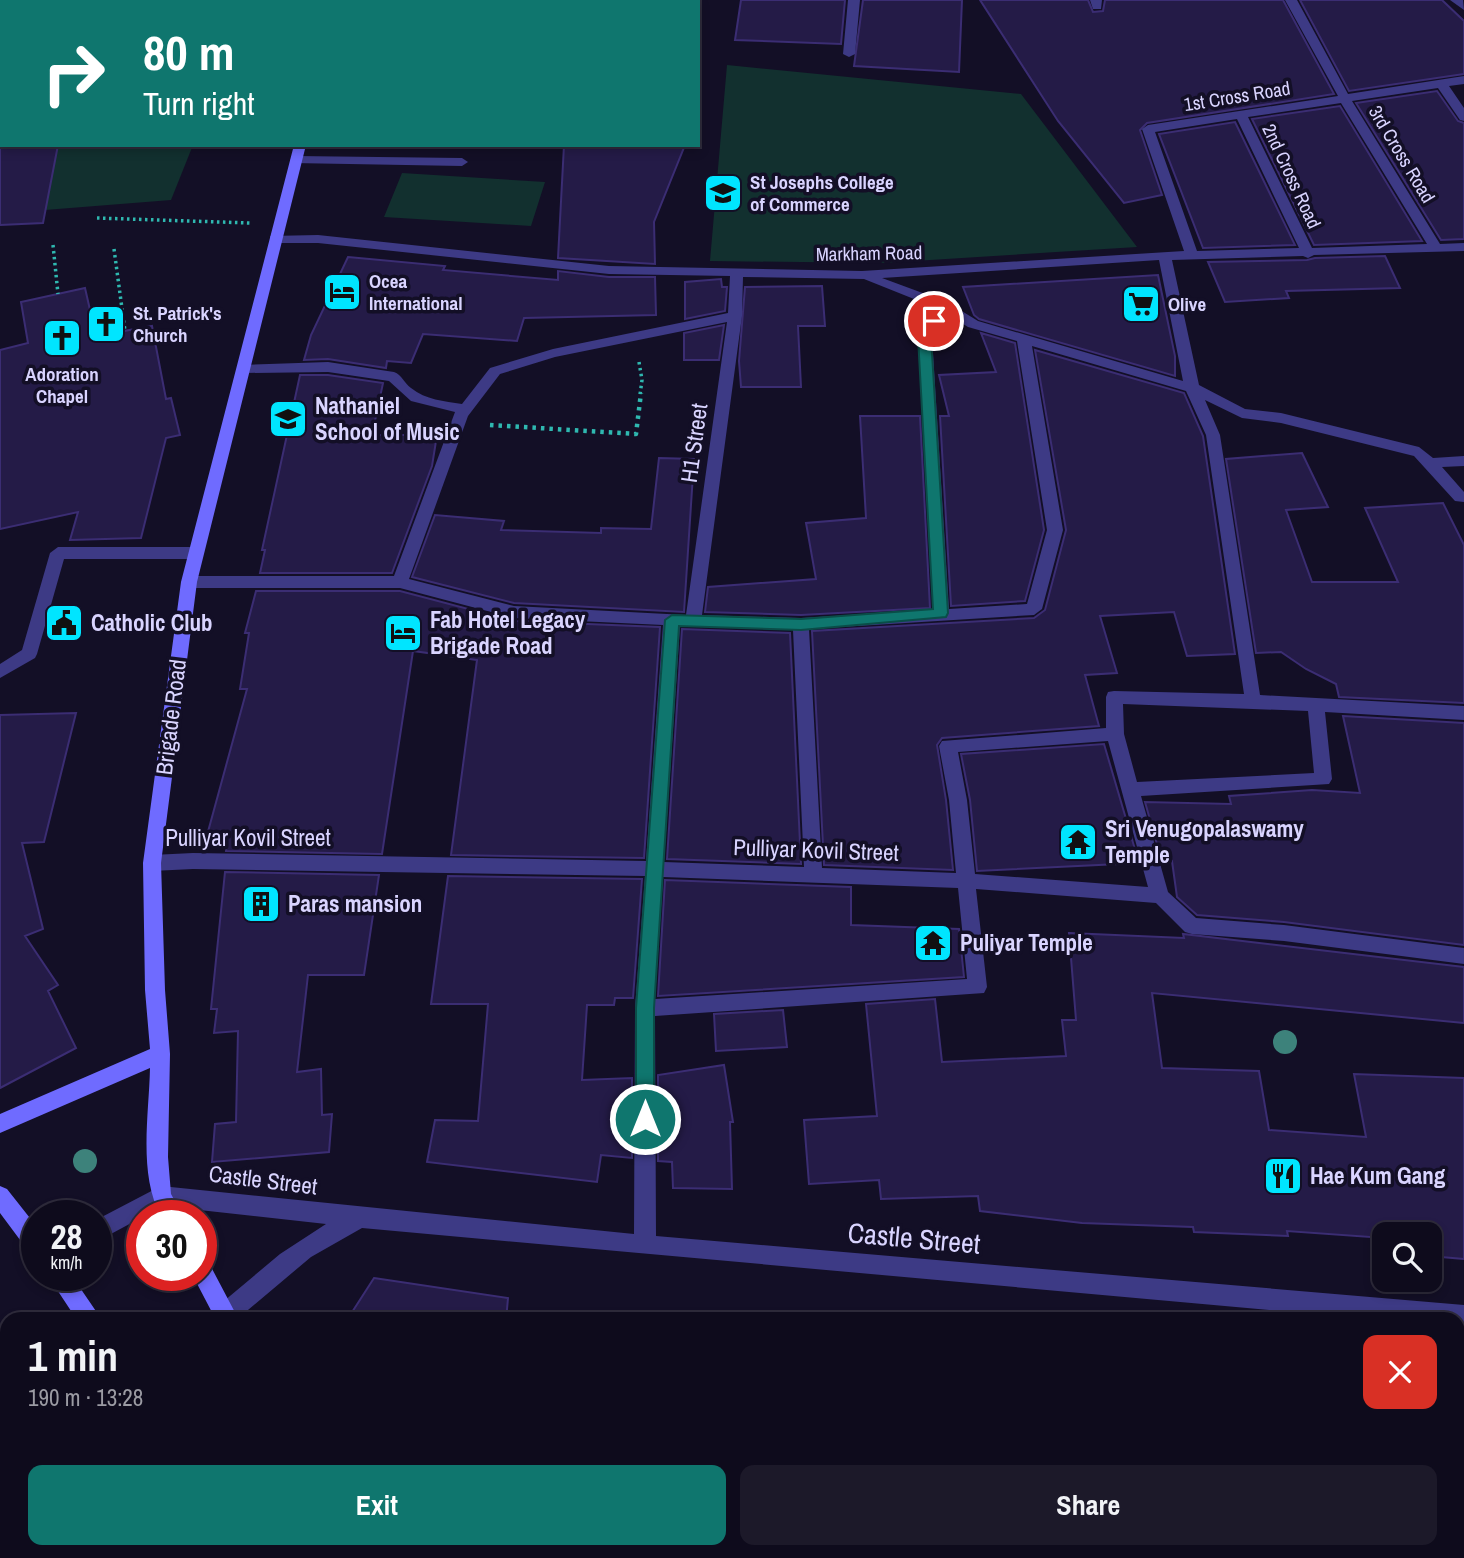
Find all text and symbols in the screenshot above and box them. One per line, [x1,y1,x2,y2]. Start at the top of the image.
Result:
text: 80 m [143,19,235,85]
icon: right [28,28,119,119]
street label: 1st Cross Road [1182,75,1292,117]
text: Turn right [143,82,255,125]
street label: 3rd Cross Road [1363,101,1441,207]
street label: 2nd Cross Road [1256,119,1328,233]
place label: St Josephs College of Commerce [750,169,894,217]
school or university icon: St Josephs College of Commerce [702,172,744,214]
street label: Markham Road [816,239,922,267]
place label: Ocea International [369,268,463,316]
hotel icon: Ocea International [321,271,363,313]
supermarket icon: Olive [1120,283,1162,325]
pin [904,291,964,351]
place label: Olive [1168,291,1206,317]
place label: St. Patrick's Church [133,300,222,348]
icon: arrive [915,302,953,340]
church icon: St. Patrick's Church [85,303,127,345]
church icon: Adoration Chapel [41,317,83,359]
place label: Adoration Chapel [25,361,99,409]
place label: Nathaniel School of Music [315,390,460,447]
school or university icon: Nathaniel School of Music [267,398,309,440]
street label: H1 Street [673,401,714,485]
public building icon: Catholic Club [43,602,85,644]
place label: Fab Hotel Legacy Brigade Road [430,604,586,661]
place label: Catholic Club [91,607,213,638]
hotel icon: Fab Hotel Legacy Brigade Road [382,612,424,654]
street label: Brigade Road [148,657,193,777]
place label: Sri Venugopalaswamy Temple [1105,813,1304,870]
temple icon: Sri Venugopalaswamy Temple [1057,821,1099,863]
street label: Pulliyar Kovil Street [165,822,331,853]
street label: Pulliyar Kovil Street [733,831,899,868]
building icon: Paras mansion [240,883,282,925]
place label: Paras mansion [288,888,422,919]
temple icon: Puliyar Temple [912,922,954,964]
place label: Puliyar Temple [960,927,1093,958]
position arrow [608,1082,682,1156]
restaurant icon: Hae Kum Gang [1262,1155,1304,1197]
street label: Castle Street [207,1157,319,1202]
place label: Hae Kum Gang [1310,1160,1446,1191]
speed limit sign: 30 [126,1200,217,1291]
text: 28 [51,1213,82,1260]
street label: Castle Street [846,1213,982,1263]
map controls [1372,1222,1442,1292]
button: search [1372,1222,1442,1292]
text: km/h [51,1250,83,1275]
text: 1 min [28,1328,118,1384]
button: close [1363,1335,1437,1409]
text: 190 m · 13:28 [28,1382,143,1413]
button: Exit [28,1465,726,1545]
button: Share [740,1465,1437,1545]

